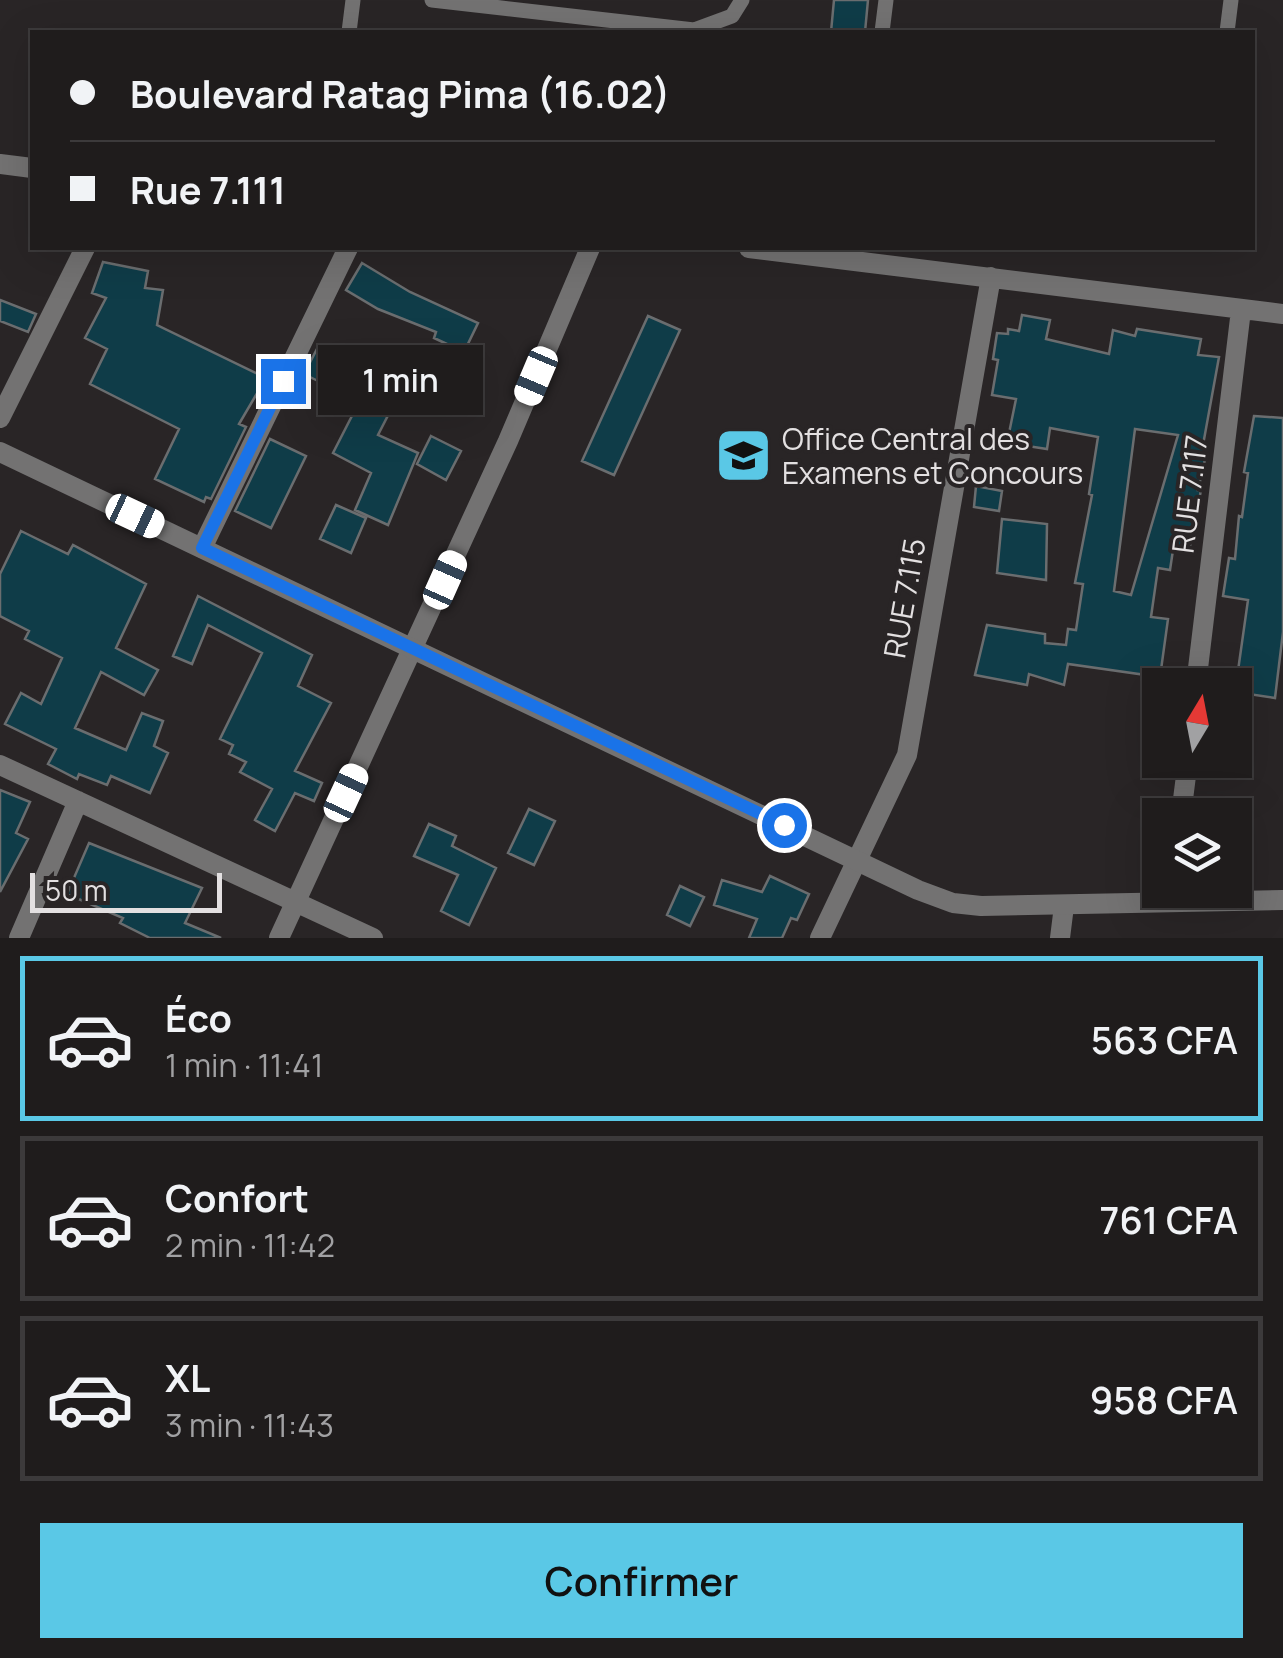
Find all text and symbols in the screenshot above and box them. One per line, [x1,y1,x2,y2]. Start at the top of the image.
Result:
text: Boulevard Ratag Pima (16.02) [130,67,670,119]
text: Rue 7.111 [130,163,286,215]
car [510,343,562,409]
callout: 1 min [318,346,483,416]
text: 1 min [362,358,439,402]
route end [261,359,306,404]
place label: Office Central des Examens et Concours [782,418,1083,493]
school or university icon: Office Central des Examens et Concours [713,425,773,485]
street label: RUE 7.117 [1161,433,1217,555]
car [101,490,169,542]
street label: RUE 7.115 [873,535,935,661]
car [419,546,471,614]
north arrow [1142,668,1252,778]
map controls [1142,668,1252,908]
car [320,759,372,827]
button: layers [1142,798,1252,908]
route start [762,803,807,848]
scale bar [30,868,222,913]
text: 50 m [45,871,108,909]
text: Éco [165,991,232,1043]
icon: car [45,994,135,1084]
text: 563 CFA [1091,1013,1238,1065]
text: 1 min · 11:41 [165,1043,323,1087]
text: Confort [165,1171,309,1223]
icon: car [45,1174,135,1264]
text: 761 CFA [1099,1193,1238,1245]
text: 2 min · 11:42 [165,1223,335,1267]
text: XL [165,1351,210,1403]
icon: car [45,1354,135,1444]
text: 958 CFA [1090,1373,1238,1425]
text: 3 min · 11:43 [165,1403,334,1447]
button: Confirmer [40,1523,1243,1638]

